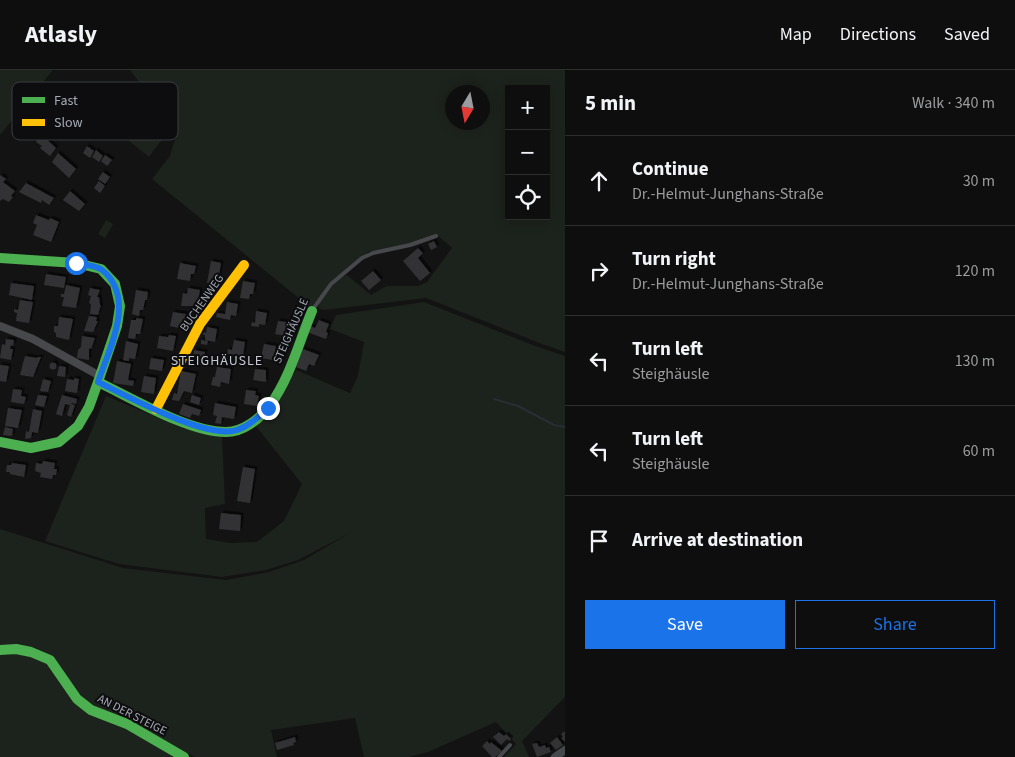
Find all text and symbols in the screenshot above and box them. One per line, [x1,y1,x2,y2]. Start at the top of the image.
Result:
text: Atlasly [25,17,97,52]
text: Map [780,22,812,47]
text: Directions [840,22,916,47]
text: Saved [944,22,990,47]
legend [12,82,178,140]
north arrow [445,85,490,130]
map controls [505,85,550,220]
button: + [505,85,550,130]
text: 5 min [585,88,636,118]
text: Fast [54,91,78,111]
text: Walk · 340 m [912,92,995,114]
text: Slow [54,113,83,133]
button: − [505,130,550,175]
text: Continue [632,156,709,183]
icon: ahead [585,167,613,195]
text: 30 m [963,170,995,192]
button: locate [505,175,550,220]
text: Dr.-Helmut-Junghans-Straße [632,183,824,205]
text: Turn right [632,246,716,273]
route start [65,252,88,275]
icon: right [585,257,613,285]
text: 120 m [955,260,995,282]
street label: BUCHENWEG [176,271,228,335]
text: Dr.-Helmut-Junghans-Straße [632,273,824,295]
street label: STEIGHÄUSLE [269,296,313,366]
text: Turn left [632,336,703,363]
icon: left [585,347,613,375]
text: 130 m [955,350,995,372]
district label: STEIGHÄUSLE [171,351,263,371]
text: Steighäusle [632,363,709,385]
route end [257,397,280,420]
text: Turn left [632,426,703,453]
icon: left [585,437,613,465]
text: 60 m [963,440,995,462]
text: Steighäusle [632,453,709,475]
icon: arrive [585,527,613,555]
text: Arrive at destination [632,527,803,554]
button: Save [585,600,785,649]
button: Share [795,600,995,649]
street label: AN DER STEIGE [95,690,169,740]

